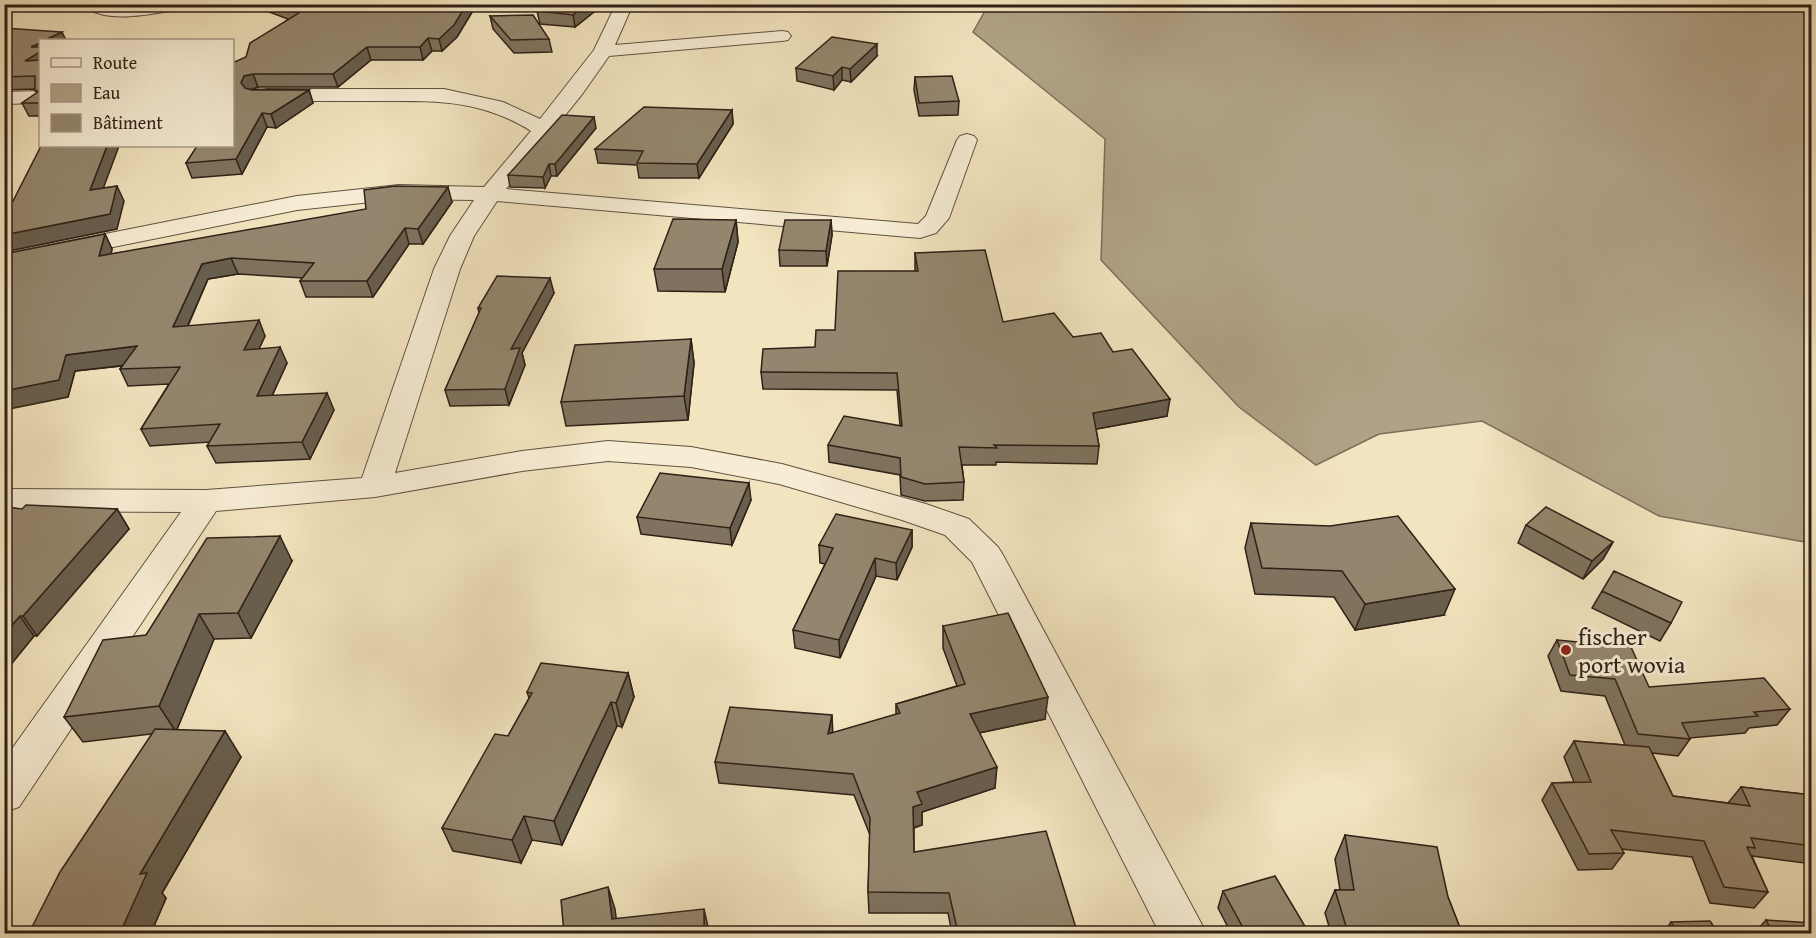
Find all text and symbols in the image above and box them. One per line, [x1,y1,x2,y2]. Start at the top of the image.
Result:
legend [39,39,234,147]
text: Route [93,49,137,76]
text: Eau [93,79,121,106]
text: Bâtiment [93,109,163,136]
place label: fischer port wovia [1578,619,1686,682]
marker: fischer port wovia [1559,643,1573,657]

